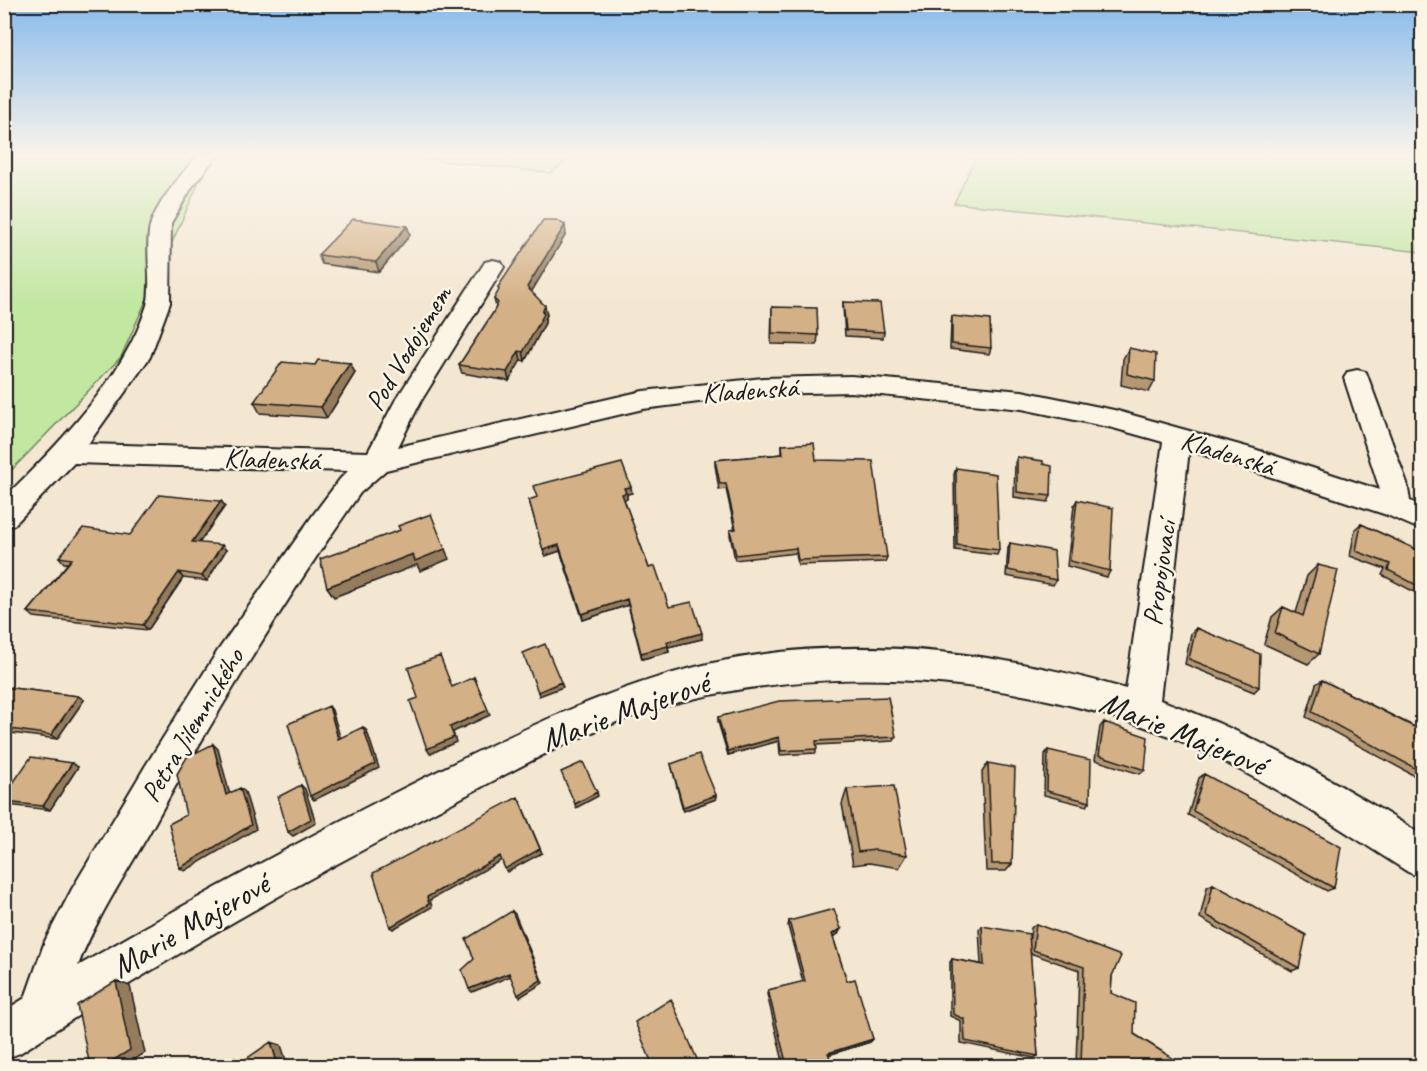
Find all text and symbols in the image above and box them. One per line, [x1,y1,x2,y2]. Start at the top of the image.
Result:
street label: Pod Vodojemem [357,277,460,417]
street label: Kladenská [701,369,802,411]
street label: Kladenská [1177,422,1282,485]
street label: Kladenská [223,440,323,478]
street label: Propojovací [1134,513,1184,628]
street label: Petra Jilemnického [133,640,253,808]
street label: Marie Majerové [535,659,720,761]
street label: Marie Majerové [1094,681,1277,787]
street label: Marie Majerové [103,860,281,987]

